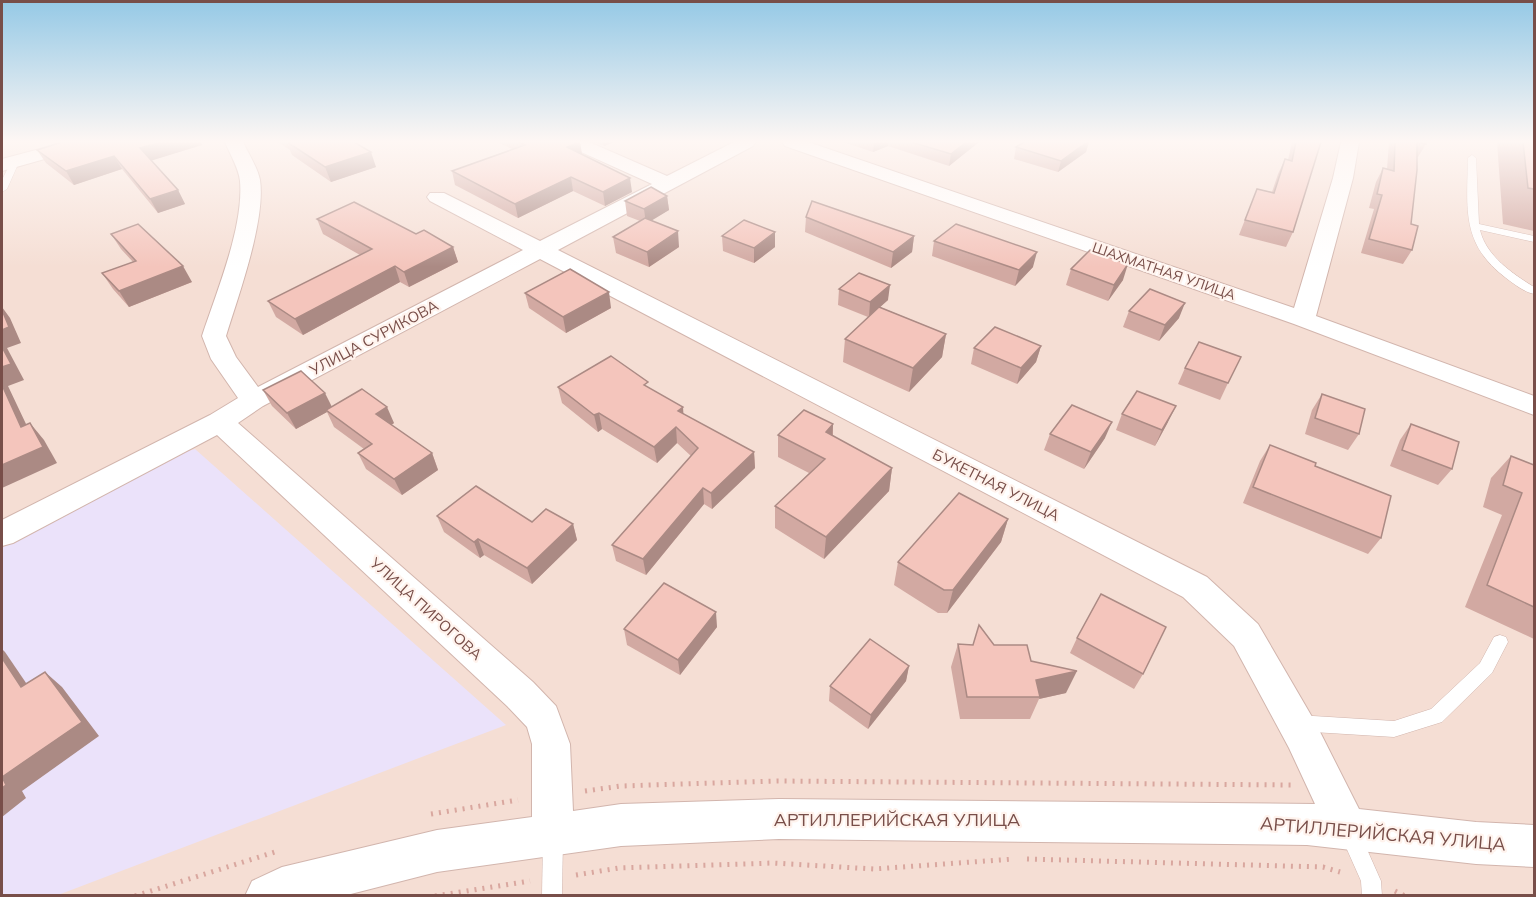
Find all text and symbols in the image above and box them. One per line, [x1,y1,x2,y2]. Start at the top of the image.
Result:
street label: ШАХМАТНАЯ УЛИЦА [1090,238,1239,304]
street label: УЛИЦА СУРИКОВА [305,296,441,380]
street label: БУКЕТНАЯ УЛИЦА [930,444,1063,525]
street label: УЛИЦА ПИРОГОВА [366,553,486,664]
street label: АРТИЛЛЕРИЙСКАЯ УЛИЦА [774,808,1020,831]
street label: АРТИЛЛЕРИЙСКАЯ УЛИЦА [1259,811,1507,856]

